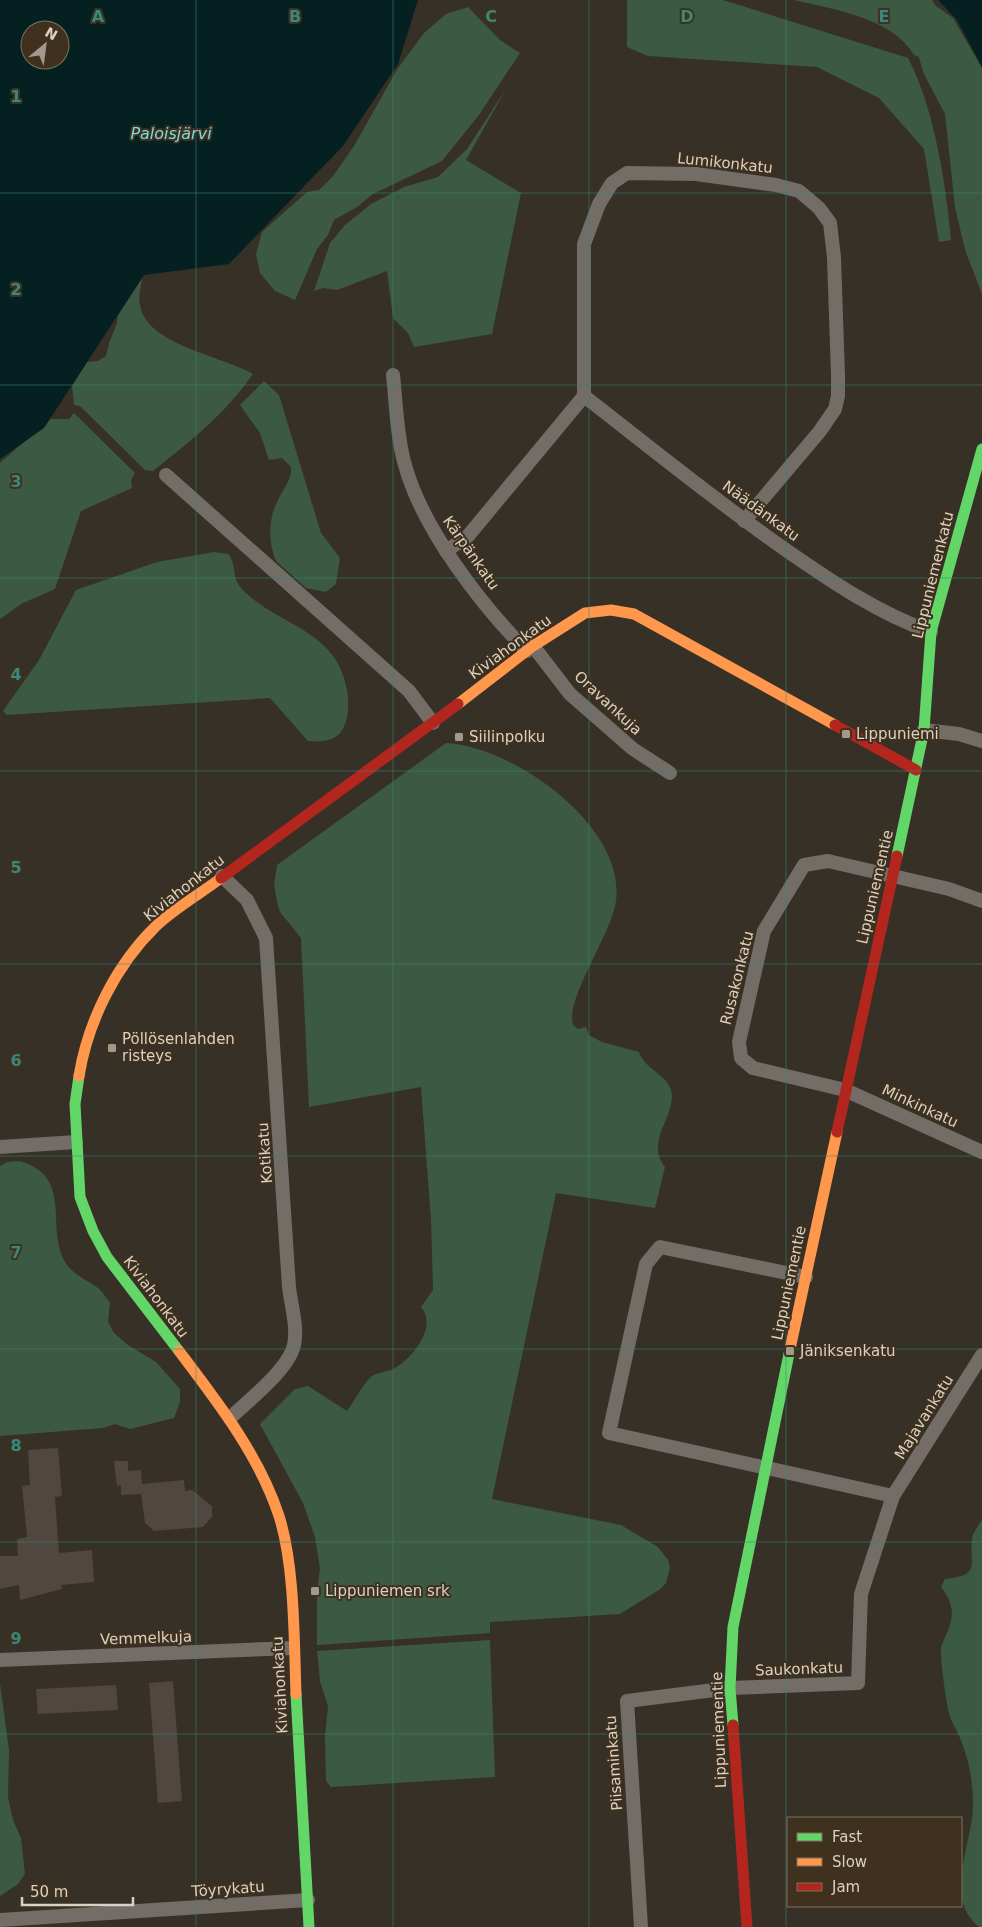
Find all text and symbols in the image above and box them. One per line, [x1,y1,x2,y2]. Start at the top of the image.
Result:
text: A [92,7,105,26]
text: B [289,7,301,26]
text: C [485,7,497,26]
text: D [680,7,694,26]
text: E [879,7,889,26]
north arrow [20,20,70,70]
text: N [42,24,60,43]
text: 1 [10,87,22,106]
water label: Paloisjärvi [130,124,212,143]
street label: Lumikonkatu [676,149,774,177]
text: 2 [10,280,22,299]
text: 3 [10,472,22,491]
street label: Näädänkatu [719,477,803,545]
street label: Lippuniemenkatu [909,510,957,640]
street label: Kärpänkatu [439,513,503,593]
street label: Kiviahonkatu [465,611,555,683]
text: 4 [10,665,22,684]
street label: Oravankuja [570,667,646,739]
place label: Lippuniemi [856,725,939,743]
place label: Siilinpolku [469,728,545,746]
marker: Lippuniemi [840,728,852,740]
marker: Siilinpolku [453,731,465,743]
street label: Lippuniementie [853,828,897,946]
street label: Kiviahonkatu [140,851,228,925]
text: 5 [10,858,22,877]
street label: Rusakonkatu [717,929,757,1027]
place label: Pöllösenlahden risteys [122,1030,235,1065]
marker: Pöllösenlahden risteys [106,1042,118,1054]
text: 6 [10,1051,22,1070]
street label: Minkinkatu [879,1081,961,1131]
street label: Kotikatu [254,1122,276,1184]
street label: Lippuniementie [768,1224,810,1342]
text: 7 [10,1243,22,1262]
street label: Kiviahonkatu [119,1253,193,1341]
place label: Jäniksenkatu [799,1342,896,1360]
marker: Jäniksenkatu [784,1345,796,1357]
street label: Majavankatu [891,1371,957,1463]
text: 8 [10,1436,22,1455]
place label: Lippuniemen srk [325,1582,450,1600]
marker: Lippuniemen srk [309,1585,321,1597]
street label: Vemmelkuja [100,1627,192,1649]
text: 9 [10,1629,22,1648]
street label: Kiviahonkatu [268,1636,292,1734]
street label: Saukonkatu [755,1658,843,1680]
street label: Lippuniementie [708,1671,730,1789]
street label: Piisaminkatu [602,1715,626,1811]
legend [787,1817,962,1907]
text: Fast [832,1828,862,1846]
text: Slow [832,1853,867,1871]
scale bar [22,1874,134,1906]
street label: Töyrykatu [190,1877,265,1901]
text: Jam [831,1878,860,1896]
text: 50 m [30,1883,68,1901]

